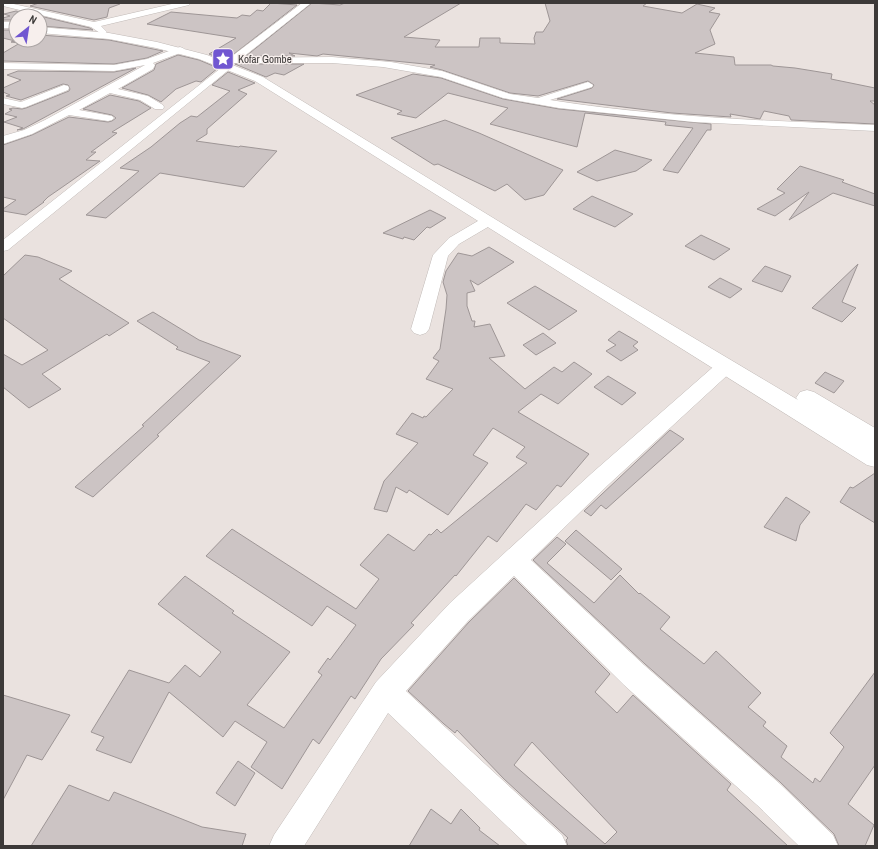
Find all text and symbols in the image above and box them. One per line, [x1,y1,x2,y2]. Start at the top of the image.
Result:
north arrow [8,8,48,48]
text: N [27,12,39,27]
place icon: Kofar Gombe [210,46,236,72]
place label: Kofar Gombe [238,52,292,66]

